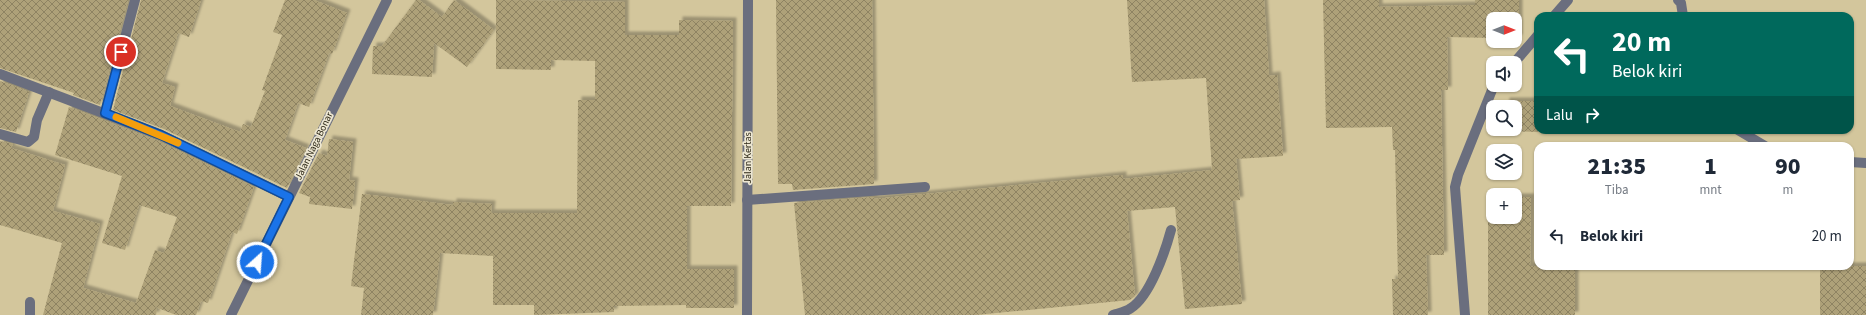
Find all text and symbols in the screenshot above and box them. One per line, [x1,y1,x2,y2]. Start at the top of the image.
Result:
north arrow [1486,12,1522,48]
map controls [1486,12,1522,224]
text: 20 m [1612,22,1671,62]
icon: left [1546,28,1598,80]
pin [104,35,138,69]
icon: arrive [110,41,132,63]
button: sound [1486,56,1522,92]
text: Belok kiri [1612,59,1682,84]
button: search [1486,100,1522,136]
icon: right [1581,104,1603,126]
text: Lalu [1546,105,1573,126]
street label: Jalan Naga Bonar [292,109,337,182]
street label: Jalan Kertas [741,132,755,184]
button: layers [1486,144,1522,180]
text: 21:35 [1587,149,1646,184]
text: 1 [1704,149,1717,184]
text: 90 [1775,149,1801,184]
text: Tiba [1605,181,1629,199]
text: mnt [1699,181,1722,199]
text: m [1782,181,1793,199]
button: + [1486,188,1522,224]
icon: left [1546,225,1568,247]
text: Belok kiri [1580,226,1643,247]
text: 20 m [1812,226,1842,247]
position arrow [236,241,278,283]

